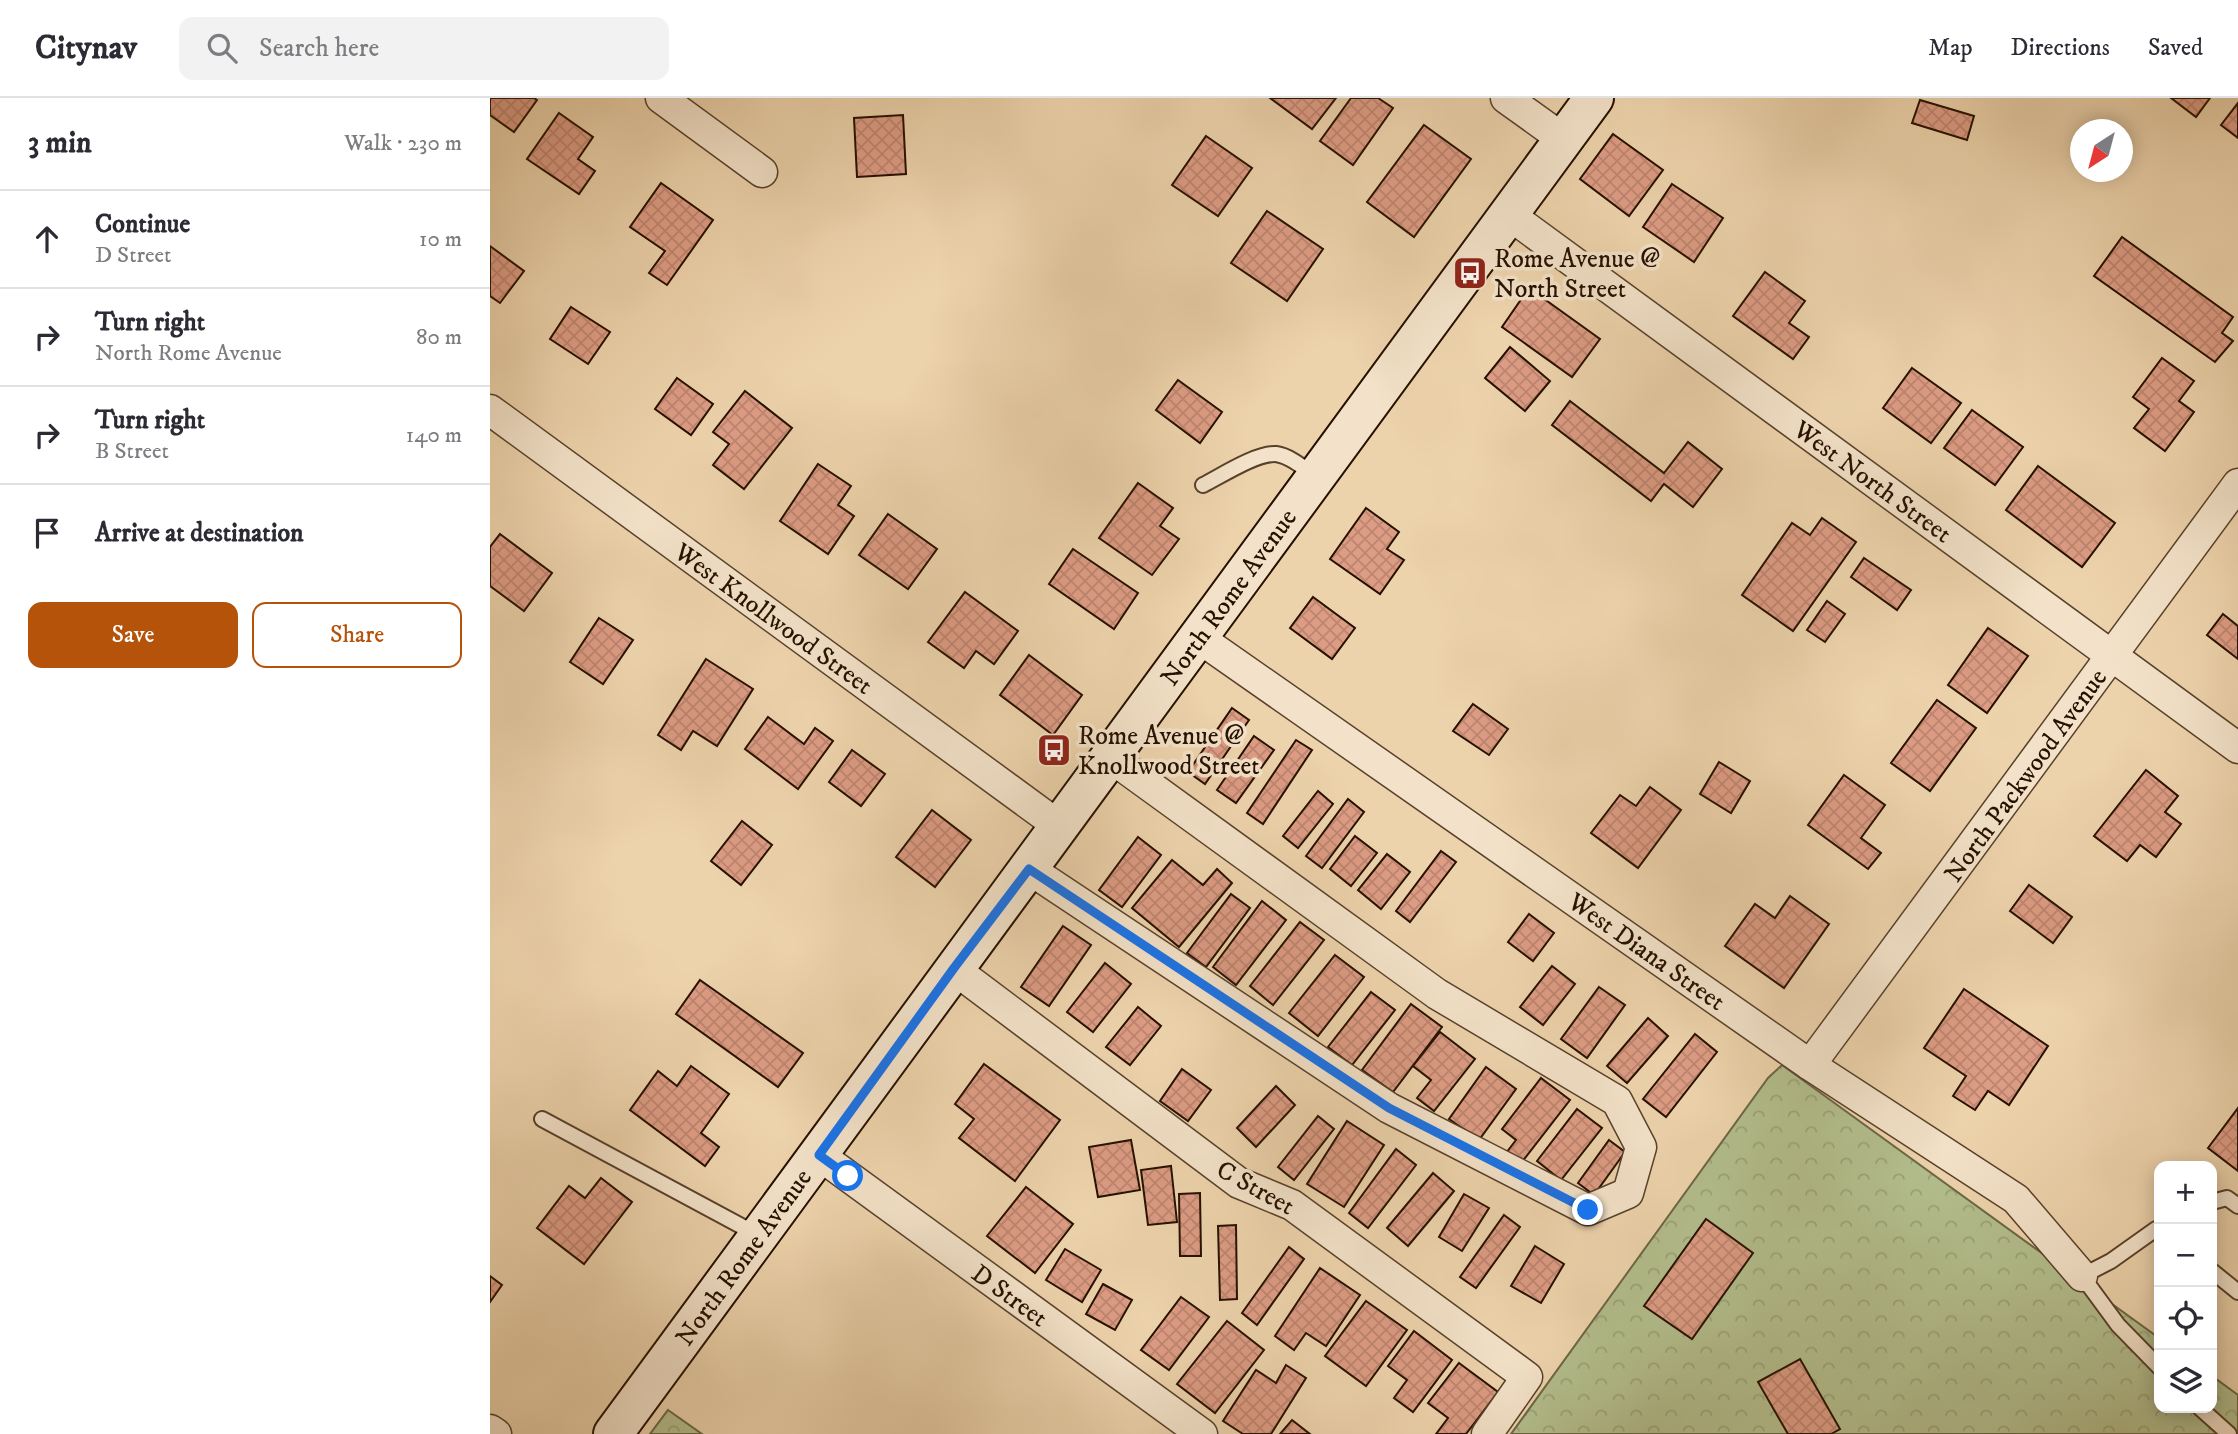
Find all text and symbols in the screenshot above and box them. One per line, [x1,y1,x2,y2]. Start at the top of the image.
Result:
search box [179,17,669,80]
text: Citynav [35,28,137,69]
icon: search [203,29,241,67]
text: Search here [259,32,379,65]
text: Map [1928,33,1973,63]
text: Directions [2011,33,2110,63]
text: Saved [2148,33,2203,63]
north arrow [2070,119,2133,182]
text: 3 min [28,125,92,162]
text: Walk · 230 m [344,129,462,158]
text: Continue [95,208,190,241]
icon: ahead [28,220,66,258]
text: 10 m [419,225,462,254]
text: D Street [95,241,171,270]
place label: Rome Avenue @ North Street [1494,243,1660,306]
bus stop icon: Rome Avenue @ North Street [1451,254,1489,292]
text: Turn right [95,306,205,339]
icon: right [28,318,66,356]
text: 80 m [416,323,462,352]
text: North Rome Avenue [95,339,282,368]
text: Turn right [95,404,205,437]
street label: West North Street [1786,413,1958,551]
icon: right [28,416,66,454]
text: 140 m [406,421,462,450]
text: B Street [95,437,169,466]
street label: North Rome Avenue [1154,503,1305,693]
icon: arrive [28,514,66,552]
text: Arrive at destination [95,517,304,550]
street label: West Knollwood Street [667,535,879,702]
button: Save [28,602,238,668]
button: Share [252,602,462,668]
street label: North Packwood Avenue [1938,663,2115,889]
place label: Rome Avenue @ Knollwood Street [1078,720,1260,783]
bus stop icon: Rome Avenue @ Knollwood Street [1035,731,1073,769]
street label: West Diana Street [1560,885,1731,1019]
street label: C Street [1210,1153,1300,1223]
route start [832,1160,863,1191]
map controls [2154,1161,2217,1413]
button: + [2154,1161,2217,1224]
street label: North Rome Avenue [669,1163,820,1353]
route end [1572,1194,1603,1225]
button: − [2154,1224,2217,1287]
street label: D Street [964,1257,1054,1335]
button: locate [2154,1287,2217,1350]
button: layers [2154,1350,2217,1413]

